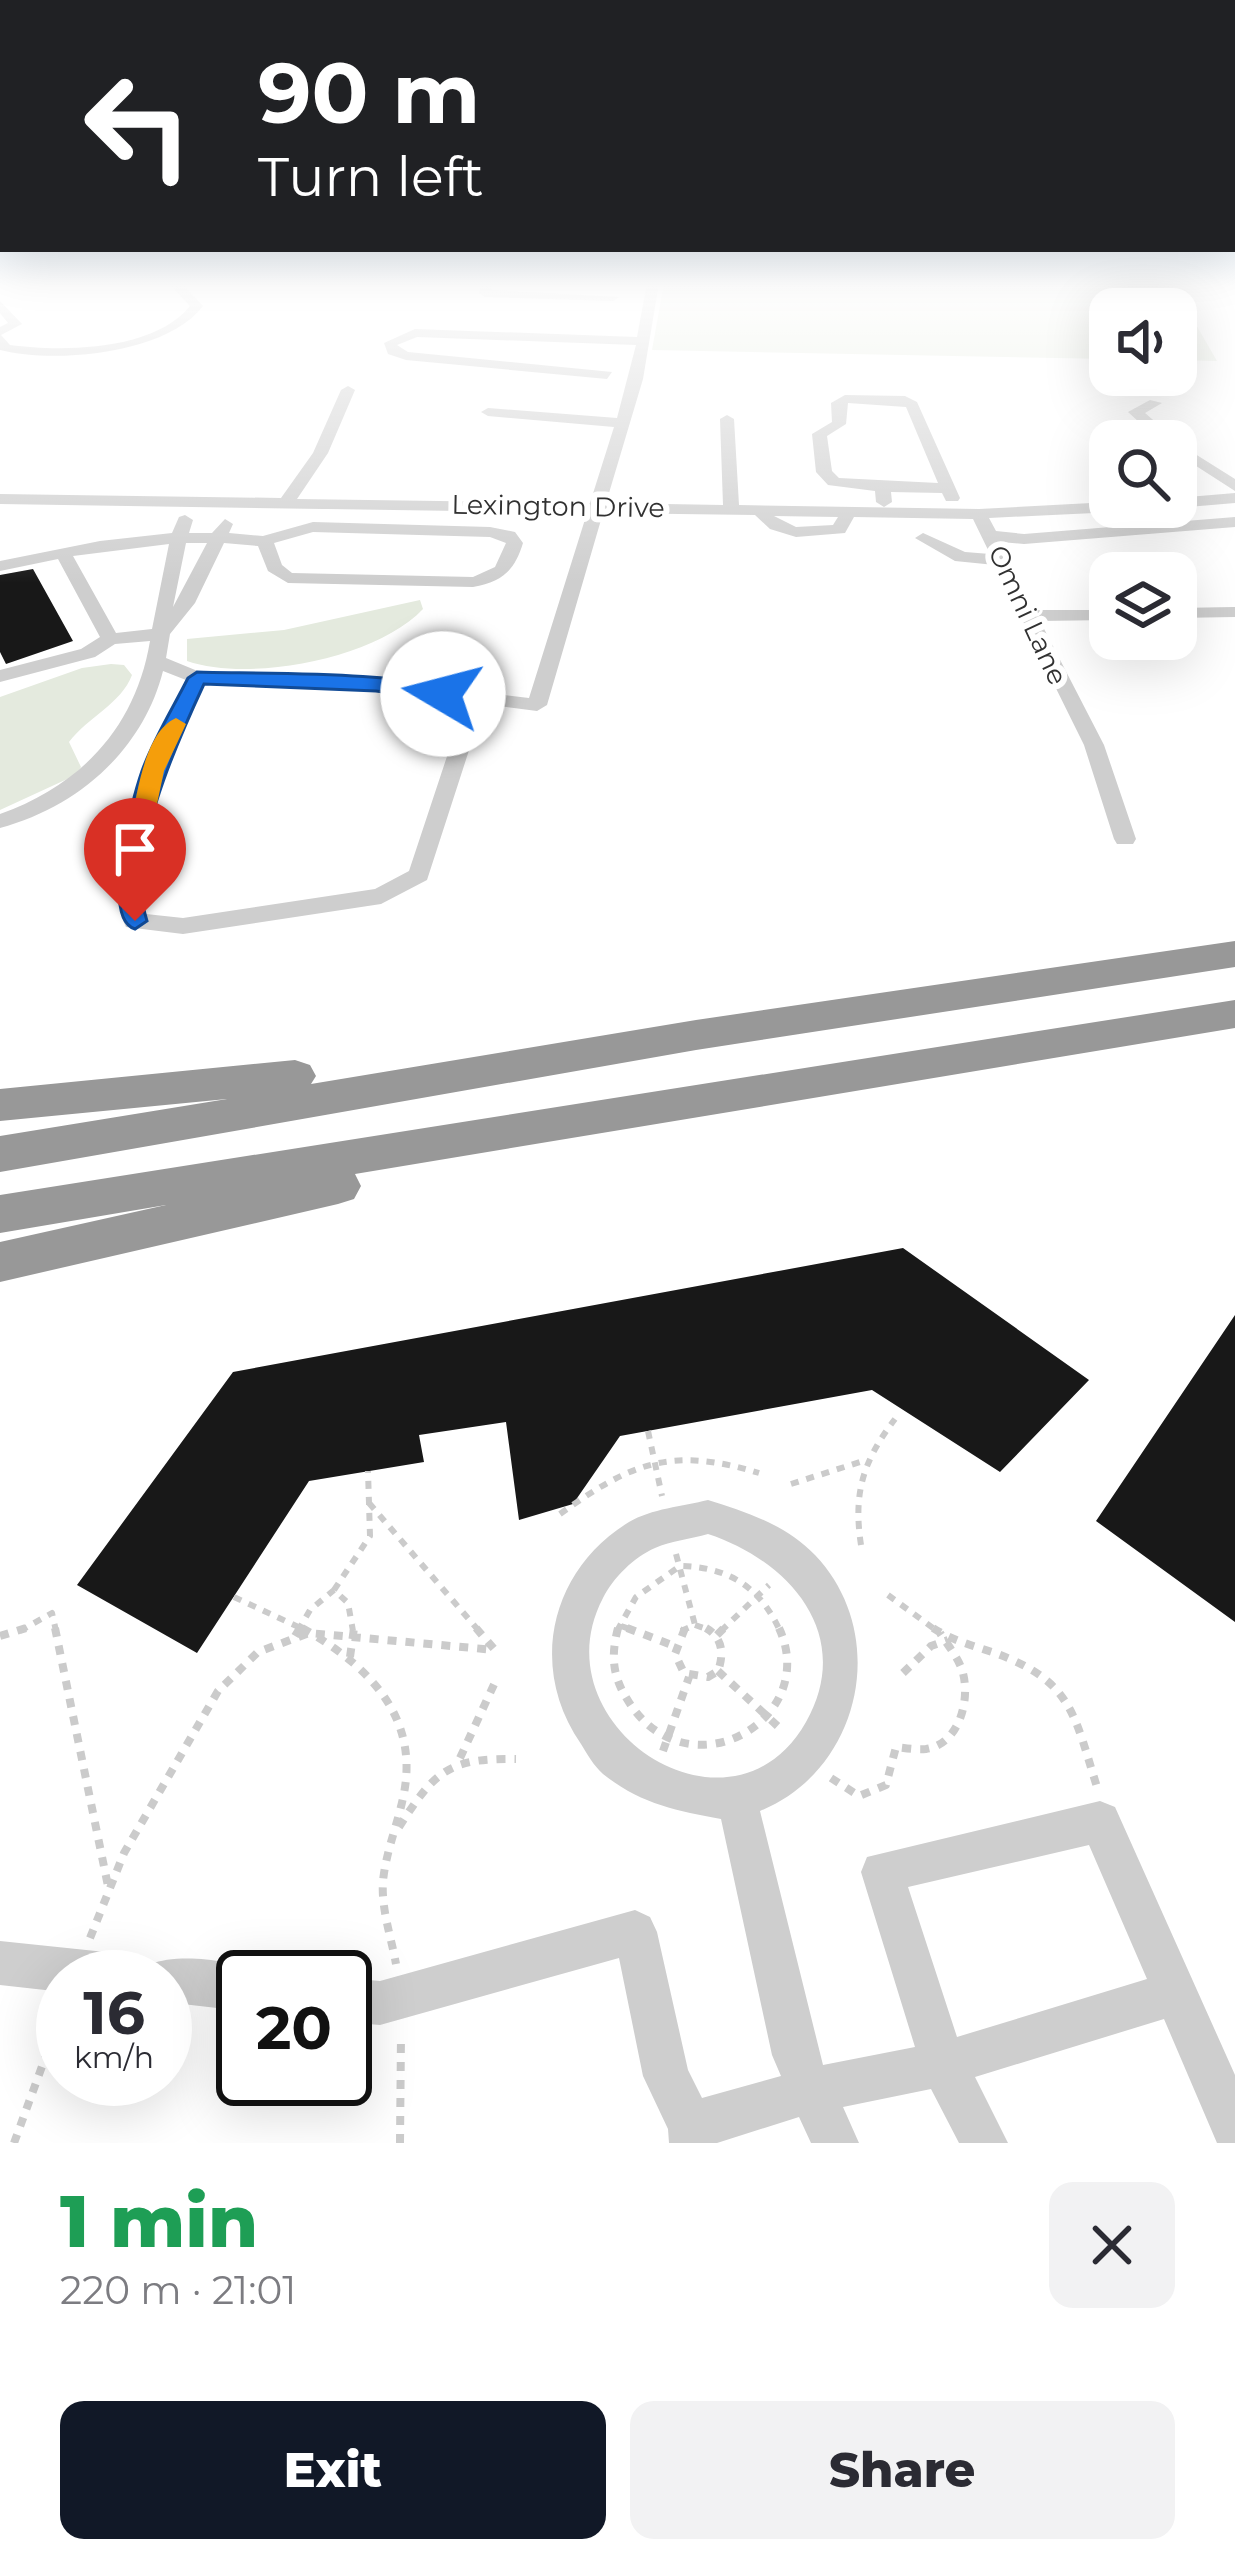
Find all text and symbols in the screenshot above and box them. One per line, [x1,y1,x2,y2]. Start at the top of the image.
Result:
text: 90 m [258,42,480,144]
icon: left [60,48,216,204]
text: Turn left [258,144,484,210]
map controls [1089,288,1197,660]
button: sound [1089,288,1197,396]
button: search [1089,420,1197,528]
street label: Lexington Drive [451,488,665,524]
street label: Omni Lane [981,540,1075,690]
button: layers [1089,552,1197,660]
position arrow [380,631,506,757]
pin [84,798,186,921]
icon: arrive [102,816,168,882]
speed limit sign: 20 [216,1950,372,2106]
text: 16 [83,1976,145,2049]
text: km/h [74,2039,154,2076]
text: 1 min [60,2177,258,2265]
button: close [1049,2182,1175,2308]
text: 220 m · 21:01 [60,2266,296,2314]
button: Exit [60,2401,606,2539]
button: Share [630,2401,1175,2539]

